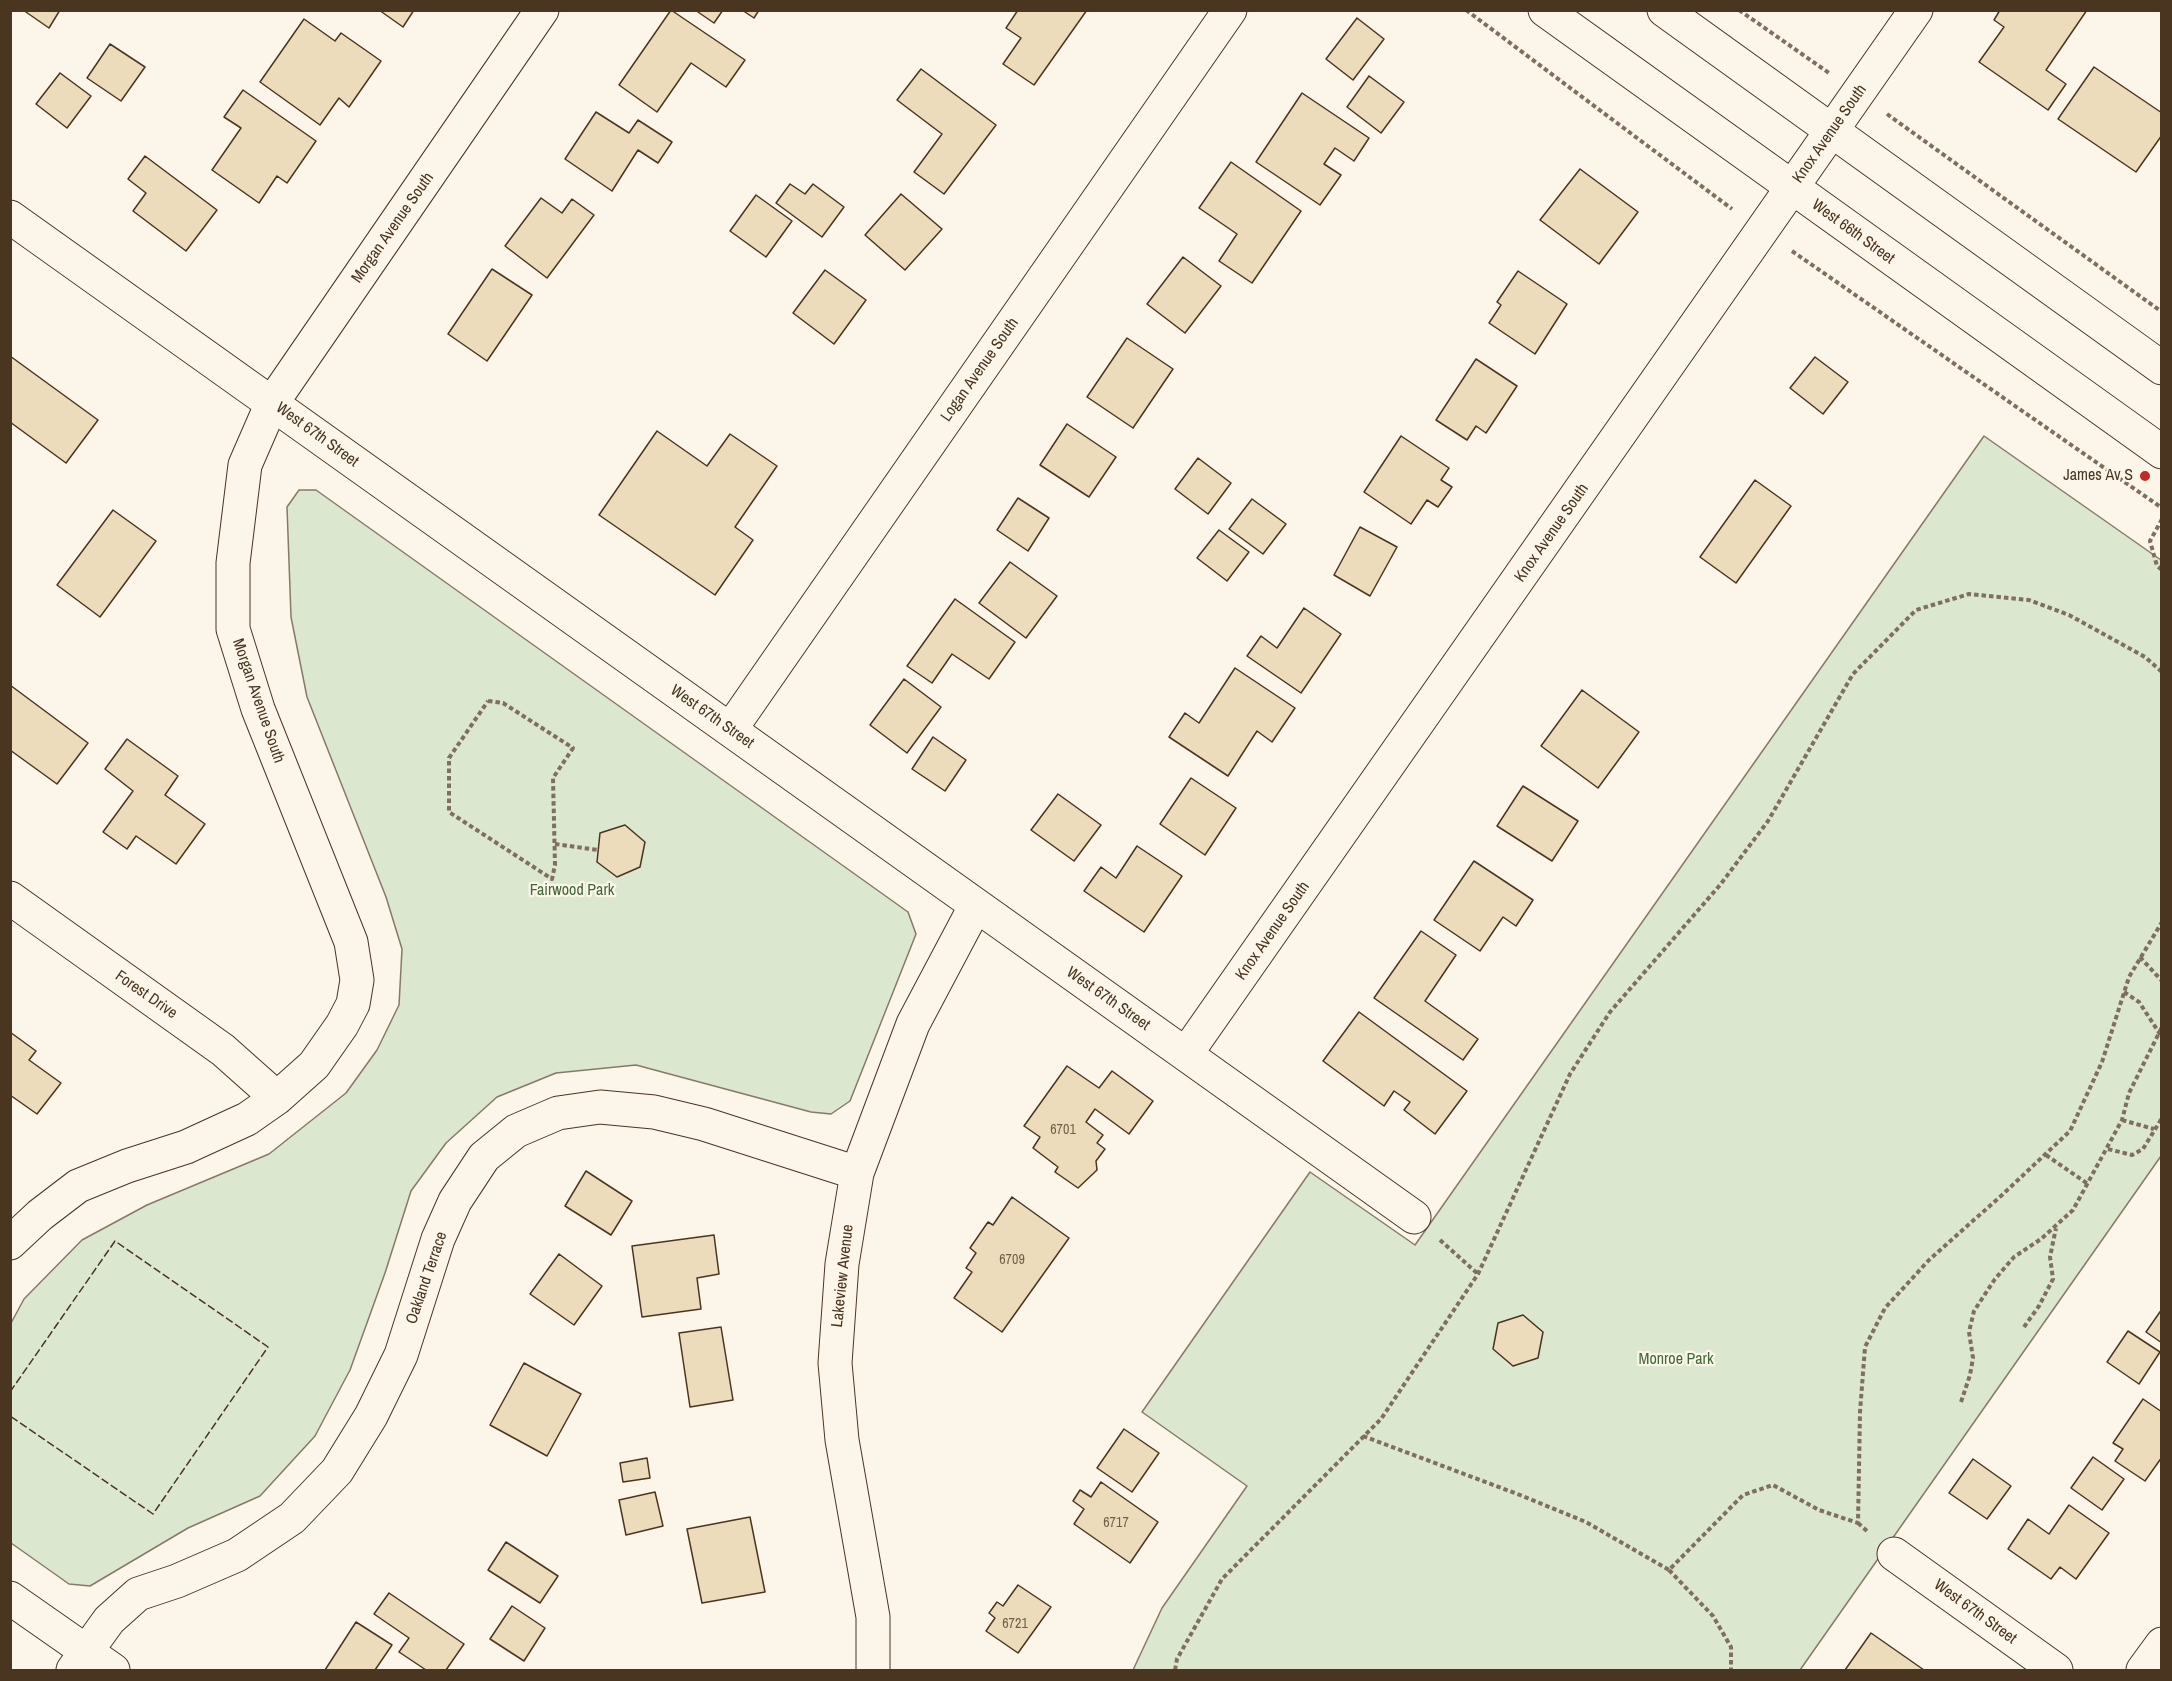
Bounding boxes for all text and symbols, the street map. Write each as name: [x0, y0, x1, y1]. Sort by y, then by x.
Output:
street label: Knox Avenue South: [1789, 81, 1871, 187]
street label: Morgan Avenue South: [348, 169, 438, 287]
street label: West 66th Street: [1808, 196, 1898, 268]
street label: Logan Avenue South: [937, 314, 1023, 426]
street label: West 67th Street: [272, 399, 362, 471]
place label: James Av S: [2063, 466, 2133, 486]
marker: James Av S: [2138, 469, 2152, 483]
street label: Knox Avenue South: [1511, 480, 1593, 586]
street label: Morgan Avenue South: [228, 636, 288, 766]
street label: West 67th Street: [667, 681, 757, 753]
street label: Knox Avenue South: [1232, 878, 1314, 984]
park label: Fairwood Park: [530, 881, 614, 901]
street label: West 67th Street: [1063, 963, 1153, 1035]
street label: Forest Drive: [111, 967, 181, 1023]
house number: 6701: [1050, 1122, 1076, 1138]
street label: Lakeview Avenue: [828, 1224, 858, 1328]
street label: Oakland Terrace: [402, 1229, 452, 1327]
house number: 6709: [999, 1252, 1025, 1268]
park label: Monroe Park: [1638, 1350, 1714, 1370]
house number: 6717: [1103, 1515, 1129, 1531]
street label: West 67th Street: [1930, 1576, 2020, 1648]
house number: 6721: [1002, 1616, 1028, 1632]

